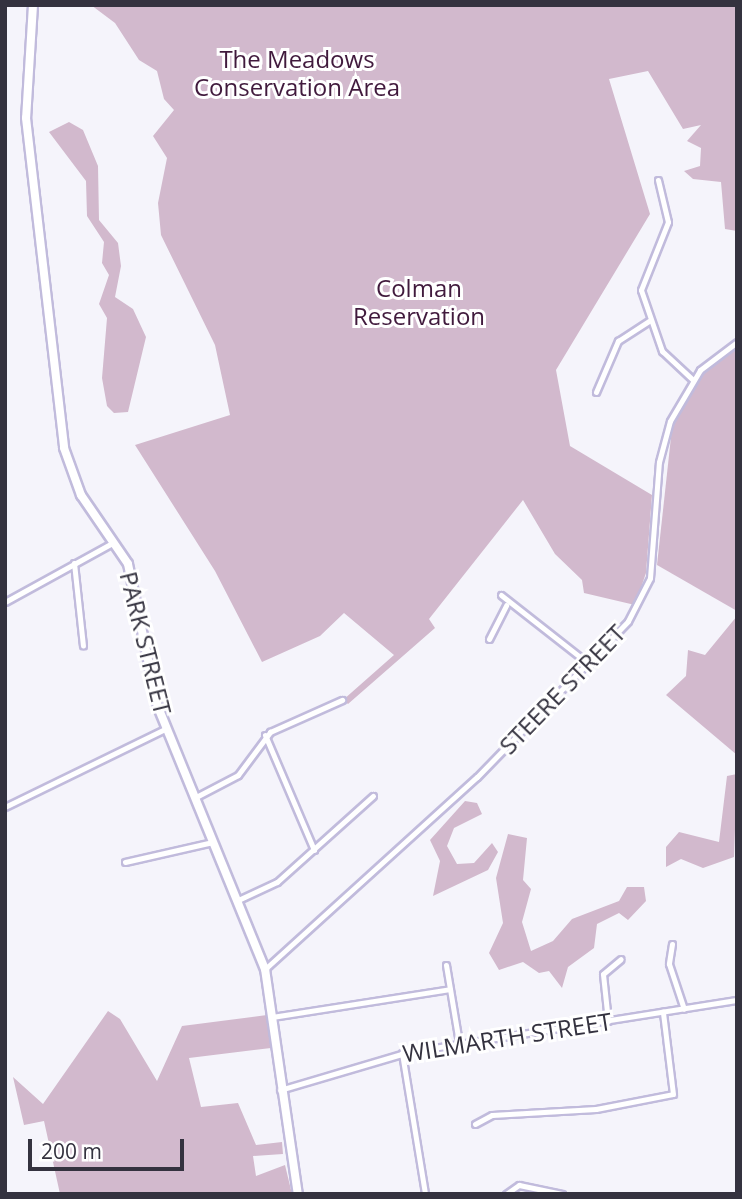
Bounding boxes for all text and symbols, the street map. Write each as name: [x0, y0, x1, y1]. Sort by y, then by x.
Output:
park label: The Meadows Conservation Area: [194, 45, 400, 101]
park label: Colman Reservation: [353, 274, 485, 330]
street label: PARK STREET: [114, 568, 178, 718]
street label: STEERE STREET: [493, 618, 631, 760]
street label: WILMARTH STREET: [400, 1006, 614, 1068]
scale bar: [32, 1126, 187, 1170]
text: 200 m: [41, 1137, 102, 1165]

